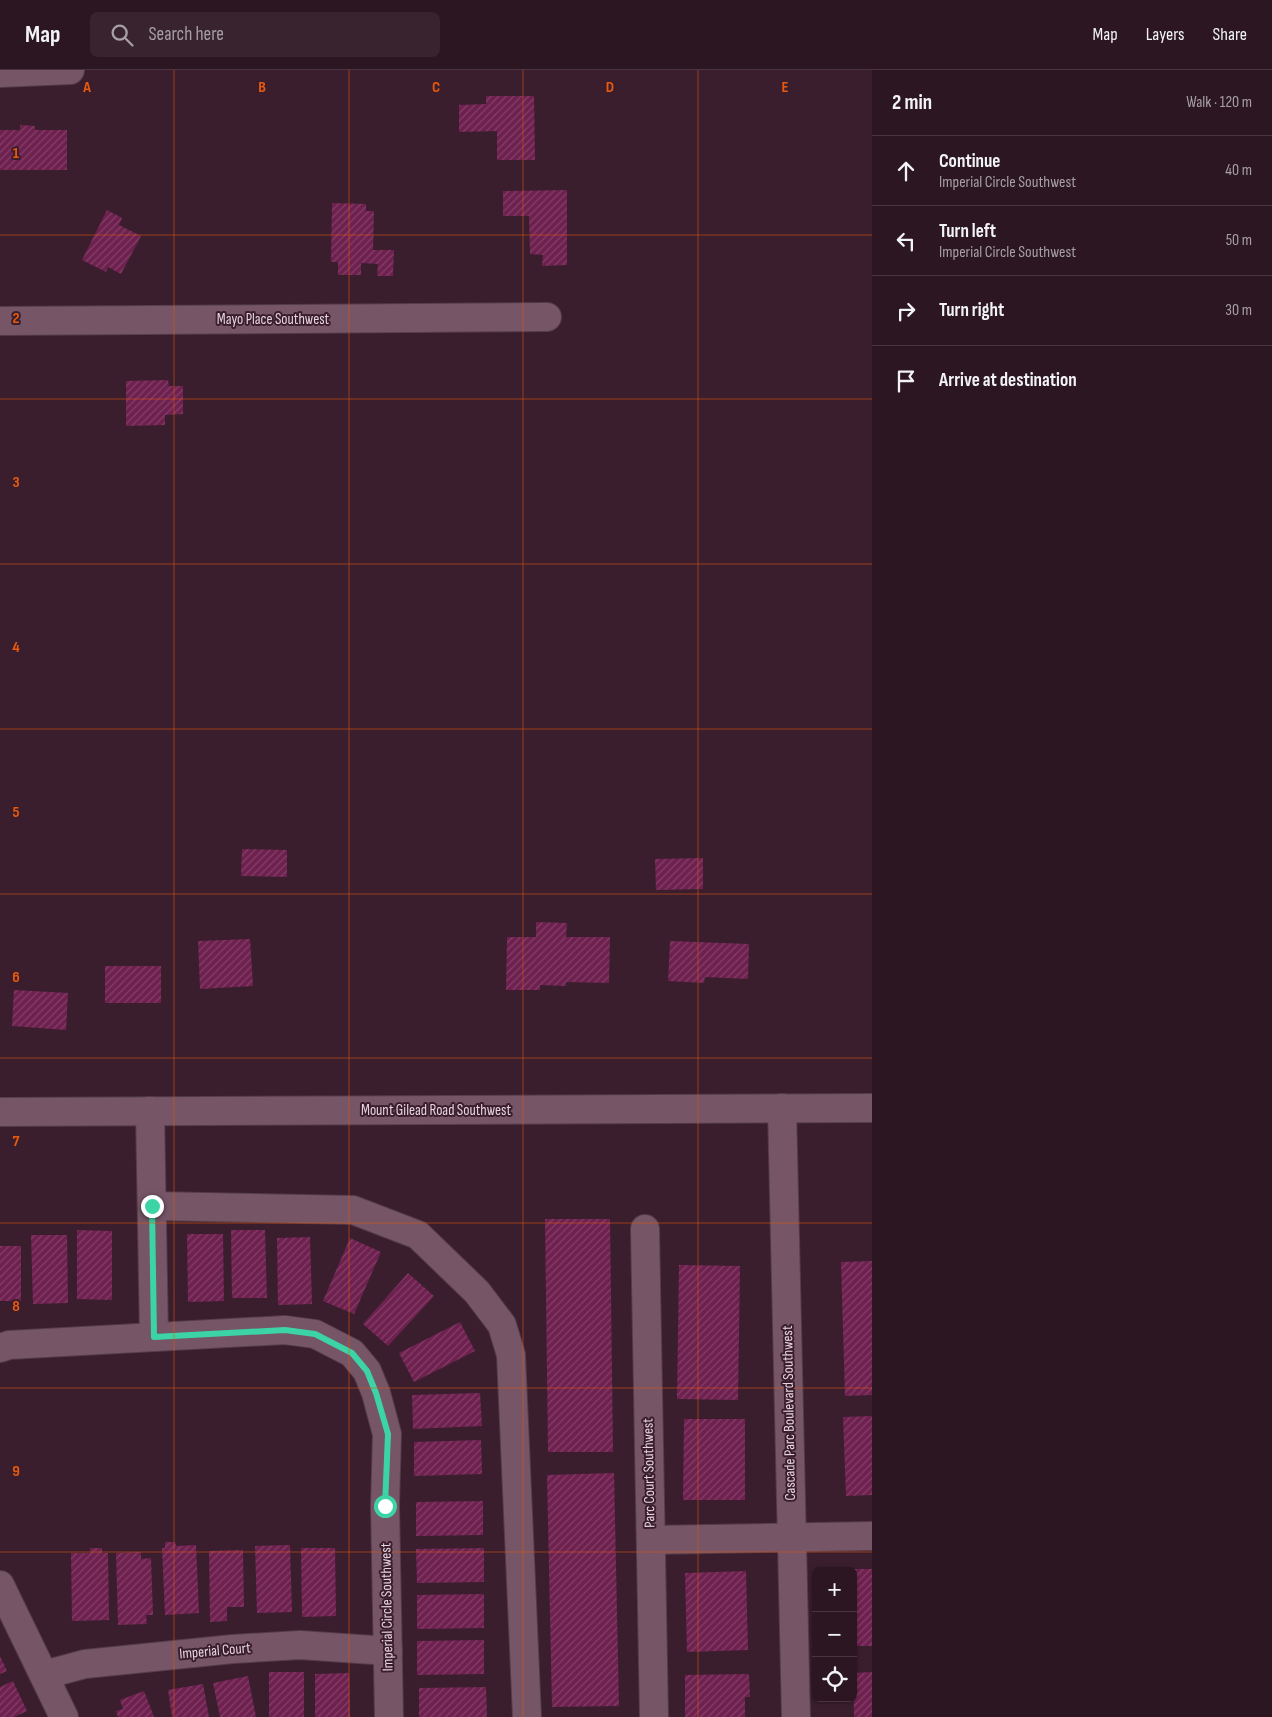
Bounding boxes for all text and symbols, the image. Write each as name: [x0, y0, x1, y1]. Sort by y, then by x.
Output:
search box: [90, 12, 440, 57]
text: Map: [25, 20, 60, 49]
icon: search: [108, 21, 136, 49]
text: Search here: [148, 23, 224, 46]
text: Map: [1093, 24, 1118, 45]
text: Layers: [1146, 24, 1185, 45]
text: Share: [1213, 24, 1247, 45]
text: A: [82, 78, 91, 97]
text: B: [258, 78, 266, 97]
text: C: [432, 78, 440, 97]
text: D: [606, 78, 614, 97]
text: E: [782, 78, 789, 97]
text: 2 min: [892, 90, 932, 115]
text: Walk · 120 m: [1186, 93, 1252, 112]
text: 1: [13, 144, 20, 163]
text: Continue: [939, 150, 1000, 173]
icon: ahead: [892, 157, 920, 185]
text: 40 m: [1225, 161, 1252, 180]
text: Imperial Circle Southwest: [939, 173, 1076, 192]
text: Turn left: [939, 220, 996, 243]
icon: left: [892, 227, 920, 255]
text: 50 m: [1226, 231, 1252, 250]
text: Imperial Circle Southwest: [939, 243, 1076, 262]
icon: right: [892, 297, 920, 325]
text: Turn right: [939, 299, 1004, 322]
text: 30 m: [1225, 301, 1252, 320]
text: 2: [12, 309, 20, 328]
street label: Mayo Place Southwest: [217, 310, 330, 329]
icon: arrive: [892, 367, 920, 395]
text: Arrive at destination: [939, 369, 1077, 392]
text: 3: [12, 473, 20, 492]
text: 4: [12, 638, 20, 657]
text: 5: [12, 803, 20, 822]
text: 6: [12, 968, 20, 987]
street label: Mount Gilead Road Southwest: [361, 1101, 511, 1120]
text: 7: [13, 1132, 20, 1151]
route end: [141, 1195, 164, 1218]
text: 8: [12, 1297, 20, 1316]
street label: Cascade Parc Boulevard Southwest: [778, 1325, 800, 1501]
street label: Parc Court Southwest: [639, 1418, 659, 1528]
text: 9: [12, 1462, 20, 1481]
route start: [374, 1495, 397, 1518]
street label: Imperial Circle Southwest: [376, 1542, 398, 1671]
map controls: [812, 1567, 857, 1702]
button: +: [812, 1567, 857, 1612]
button: −: [812, 1612, 857, 1657]
street label: Imperial Court: [178, 1638, 252, 1664]
button: locate: [812, 1657, 857, 1702]

